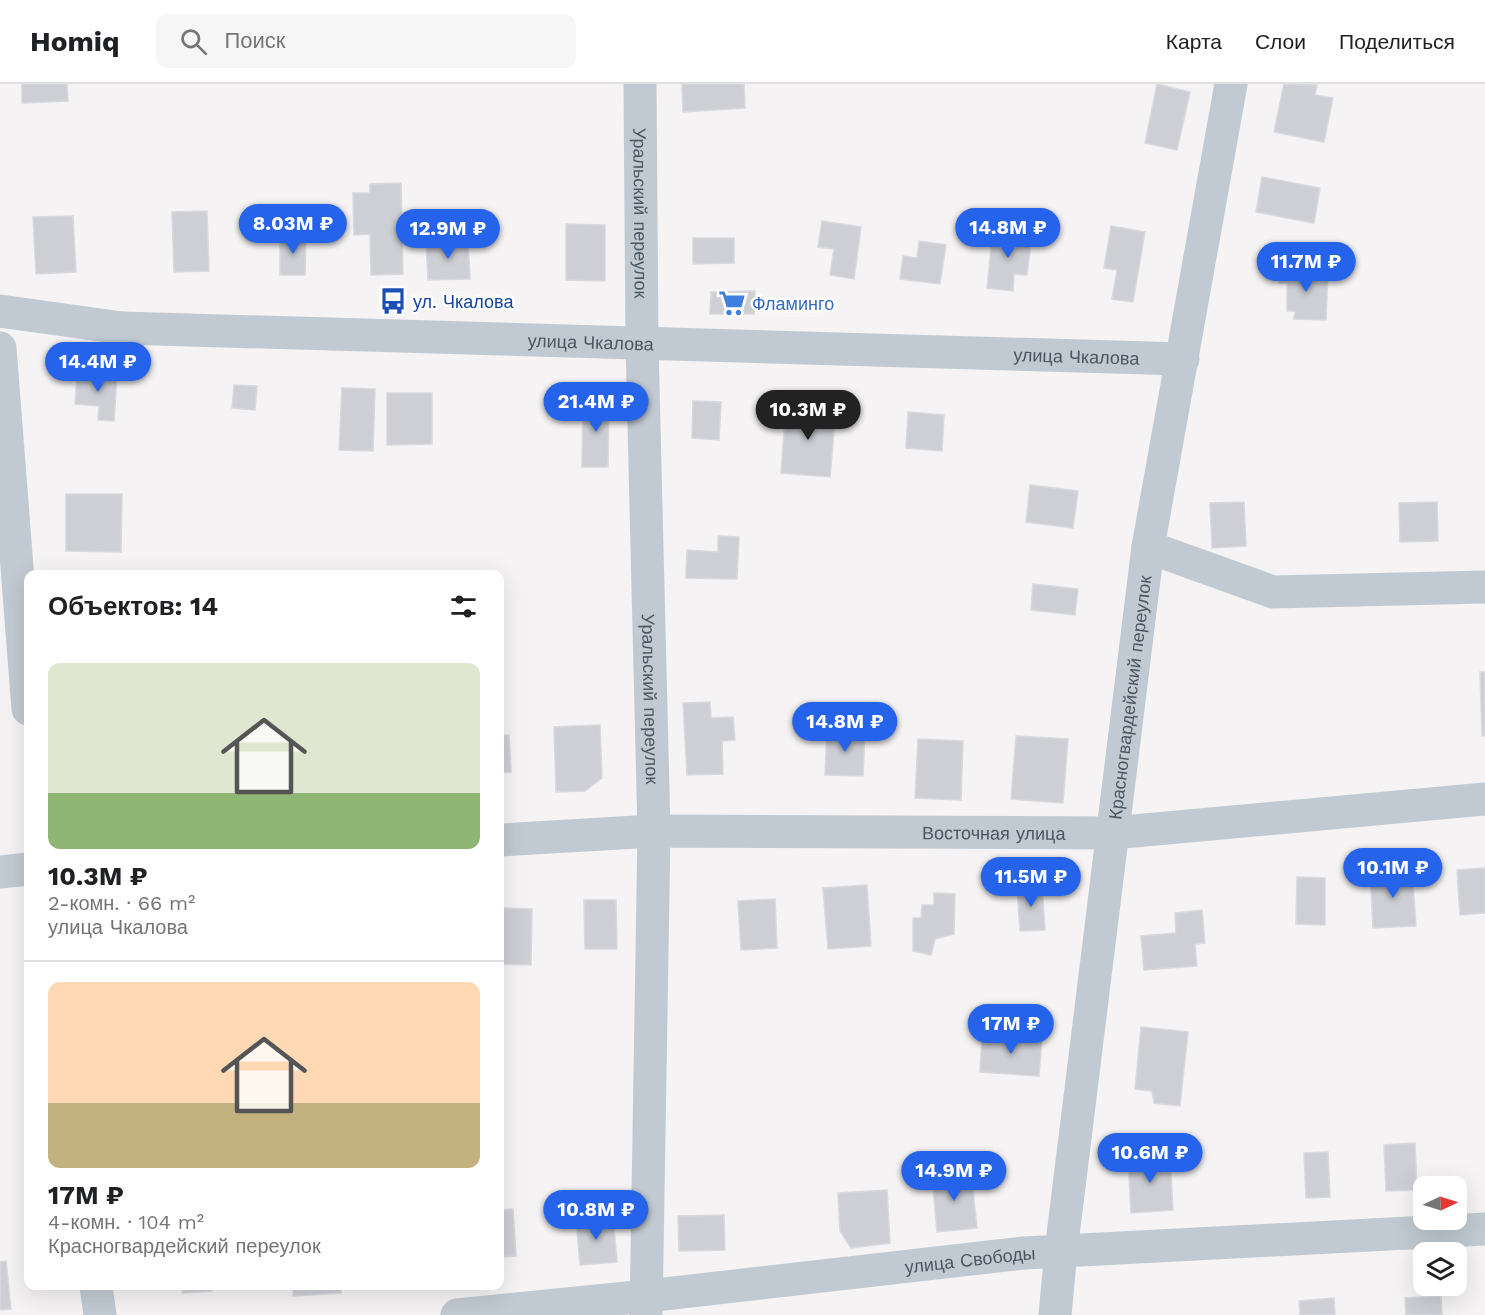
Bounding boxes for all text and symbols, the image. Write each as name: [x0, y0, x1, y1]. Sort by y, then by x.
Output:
search box: [156, 14, 576, 68]
text: Homiq: [30, 25, 120, 58]
icon: search: [177, 25, 210, 58]
text: Поиск: [225, 28, 285, 53]
text: Карта: [1166, 29, 1222, 54]
text: Слои: [1255, 29, 1306, 54]
text: Поделиться: [1339, 29, 1455, 54]
street label: Уральский переулок: [630, 128, 652, 298]
pin: 8.03M ₽: [238, 204, 348, 255]
pin: 14.8M ₽: [953, 208, 1063, 259]
pin: 12.9M ₽: [393, 209, 503, 260]
text: 8.03M ₽: [253, 211, 333, 235]
text: 14.8M ₽: [969, 215, 1047, 239]
text: 12.9M ₽: [410, 216, 486, 240]
pin: 11.7M ₽: [1251, 242, 1361, 293]
text: 11.7M ₽: [1271, 249, 1341, 273]
bus stop icon: ул. Чкалова: [378, 286, 408, 316]
supermarket icon: Фламинго: [717, 288, 747, 318]
place label: ул. Чкалова: [413, 291, 514, 312]
place label: Фламинго: [752, 293, 834, 314]
street label: улица Чкалова: [527, 329, 655, 354]
pin: 14.4M ₽: [43, 342, 153, 393]
street label: улица Чкалова: [1013, 344, 1141, 368]
text: 14.4M ₽: [59, 349, 137, 373]
pin: 21.4M ₽: [541, 382, 651, 433]
text: 21.4M ₽: [558, 389, 634, 413]
pin: 10.3M ₽: [753, 390, 863, 441]
text: 10.3M ₽: [770, 397, 846, 421]
street label: Красногвардейский переулок: [1104, 574, 1155, 821]
icon: filters: [447, 590, 480, 623]
text: Объектов: 14: [48, 591, 218, 621]
street label: Уральский переулок: [638, 613, 663, 785]
icon: home: [210, 702, 318, 810]
pin: 14.8M ₽: [790, 702, 900, 753]
text: 14.8M ₽: [806, 709, 884, 733]
street label: Восточная улица: [922, 822, 1066, 843]
pin: 10.1M ₽: [1338, 848, 1448, 899]
text: 10.1M ₽: [1357, 855, 1429, 879]
pin: 11.5M ₽: [976, 857, 1086, 908]
text: 10.3M ₽: [48, 861, 148, 891]
text: 11.5M ₽: [995, 864, 1067, 888]
text: 2-комн. · 66 m²: [48, 891, 195, 915]
text: улица Чкалова: [48, 915, 188, 939]
pin: 17M ₽: [969, 1004, 1053, 1055]
text: 17M ₽: [982, 1011, 1040, 1035]
icon: home: [210, 1021, 318, 1129]
pin: 10.6M ₽: [1095, 1133, 1205, 1184]
text: 10.6M ₽: [1112, 1140, 1189, 1164]
pin: 14.9M ₽: [899, 1151, 1009, 1202]
text: 14.9M ₽: [915, 1158, 993, 1182]
north arrow: [1413, 1176, 1467, 1230]
map controls: [1413, 1176, 1467, 1296]
text: 17M ₽: [48, 1180, 124, 1210]
pin: 10.8M ₽: [541, 1190, 651, 1241]
text: 10.8M ₽: [557, 1197, 635, 1221]
text: 4-комн. · 104 m²: [48, 1210, 204, 1234]
text: Красногвардейский переулок: [48, 1234, 321, 1258]
street label: улица Свободы: [903, 1242, 1036, 1277]
button: layers: [1413, 1242, 1467, 1296]

